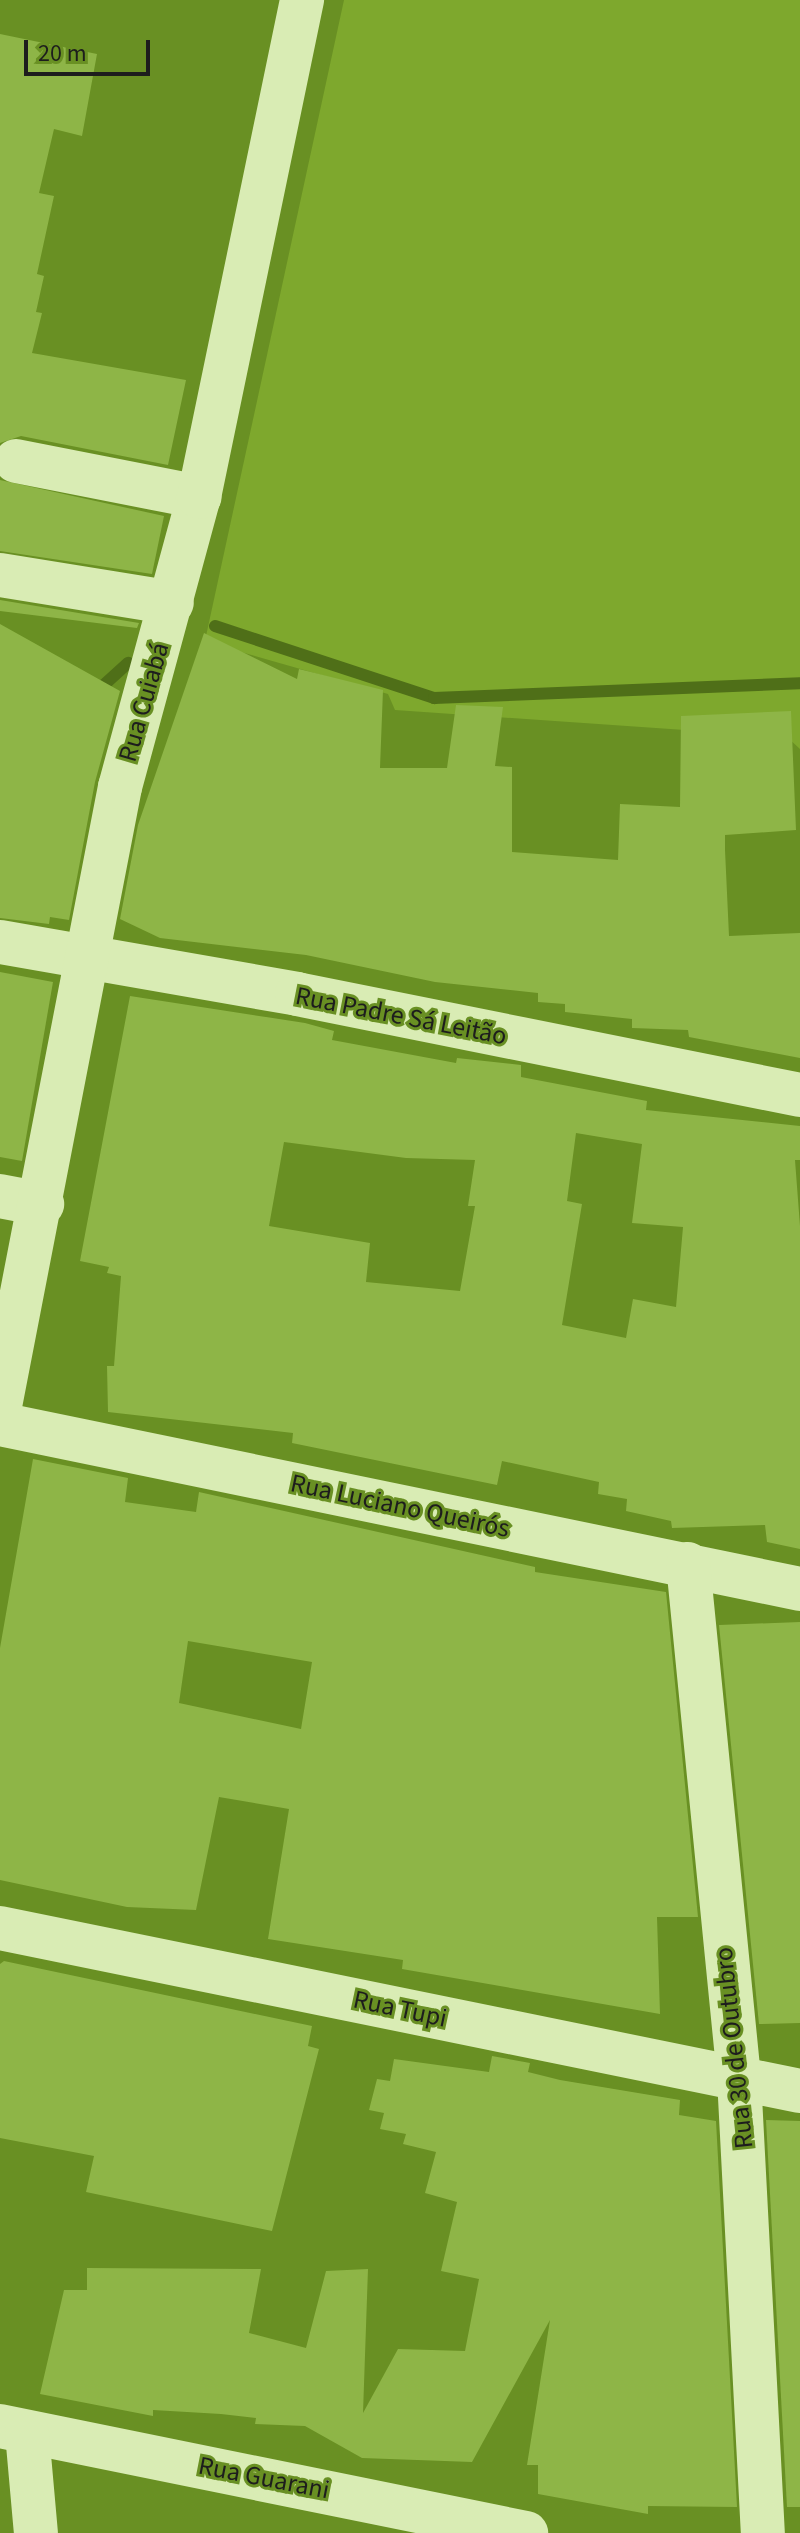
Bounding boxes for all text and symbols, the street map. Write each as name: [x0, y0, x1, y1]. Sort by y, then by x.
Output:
scale bar: [28, 24, 154, 74]
text: 20 m: [38, 36, 87, 71]
street label: Rua Cuiabá: [112, 639, 176, 765]
street label: Rua Padre Sá Leitão: [293, 980, 509, 1052]
street label: Rua Luciano Queirós: [288, 1468, 512, 1544]
street label: Rua 30 de Outubro: [708, 1946, 760, 2150]
street label: Rua Tupi: [350, 1984, 450, 2034]
street label: Rua Guarani: [196, 2450, 332, 2506]

